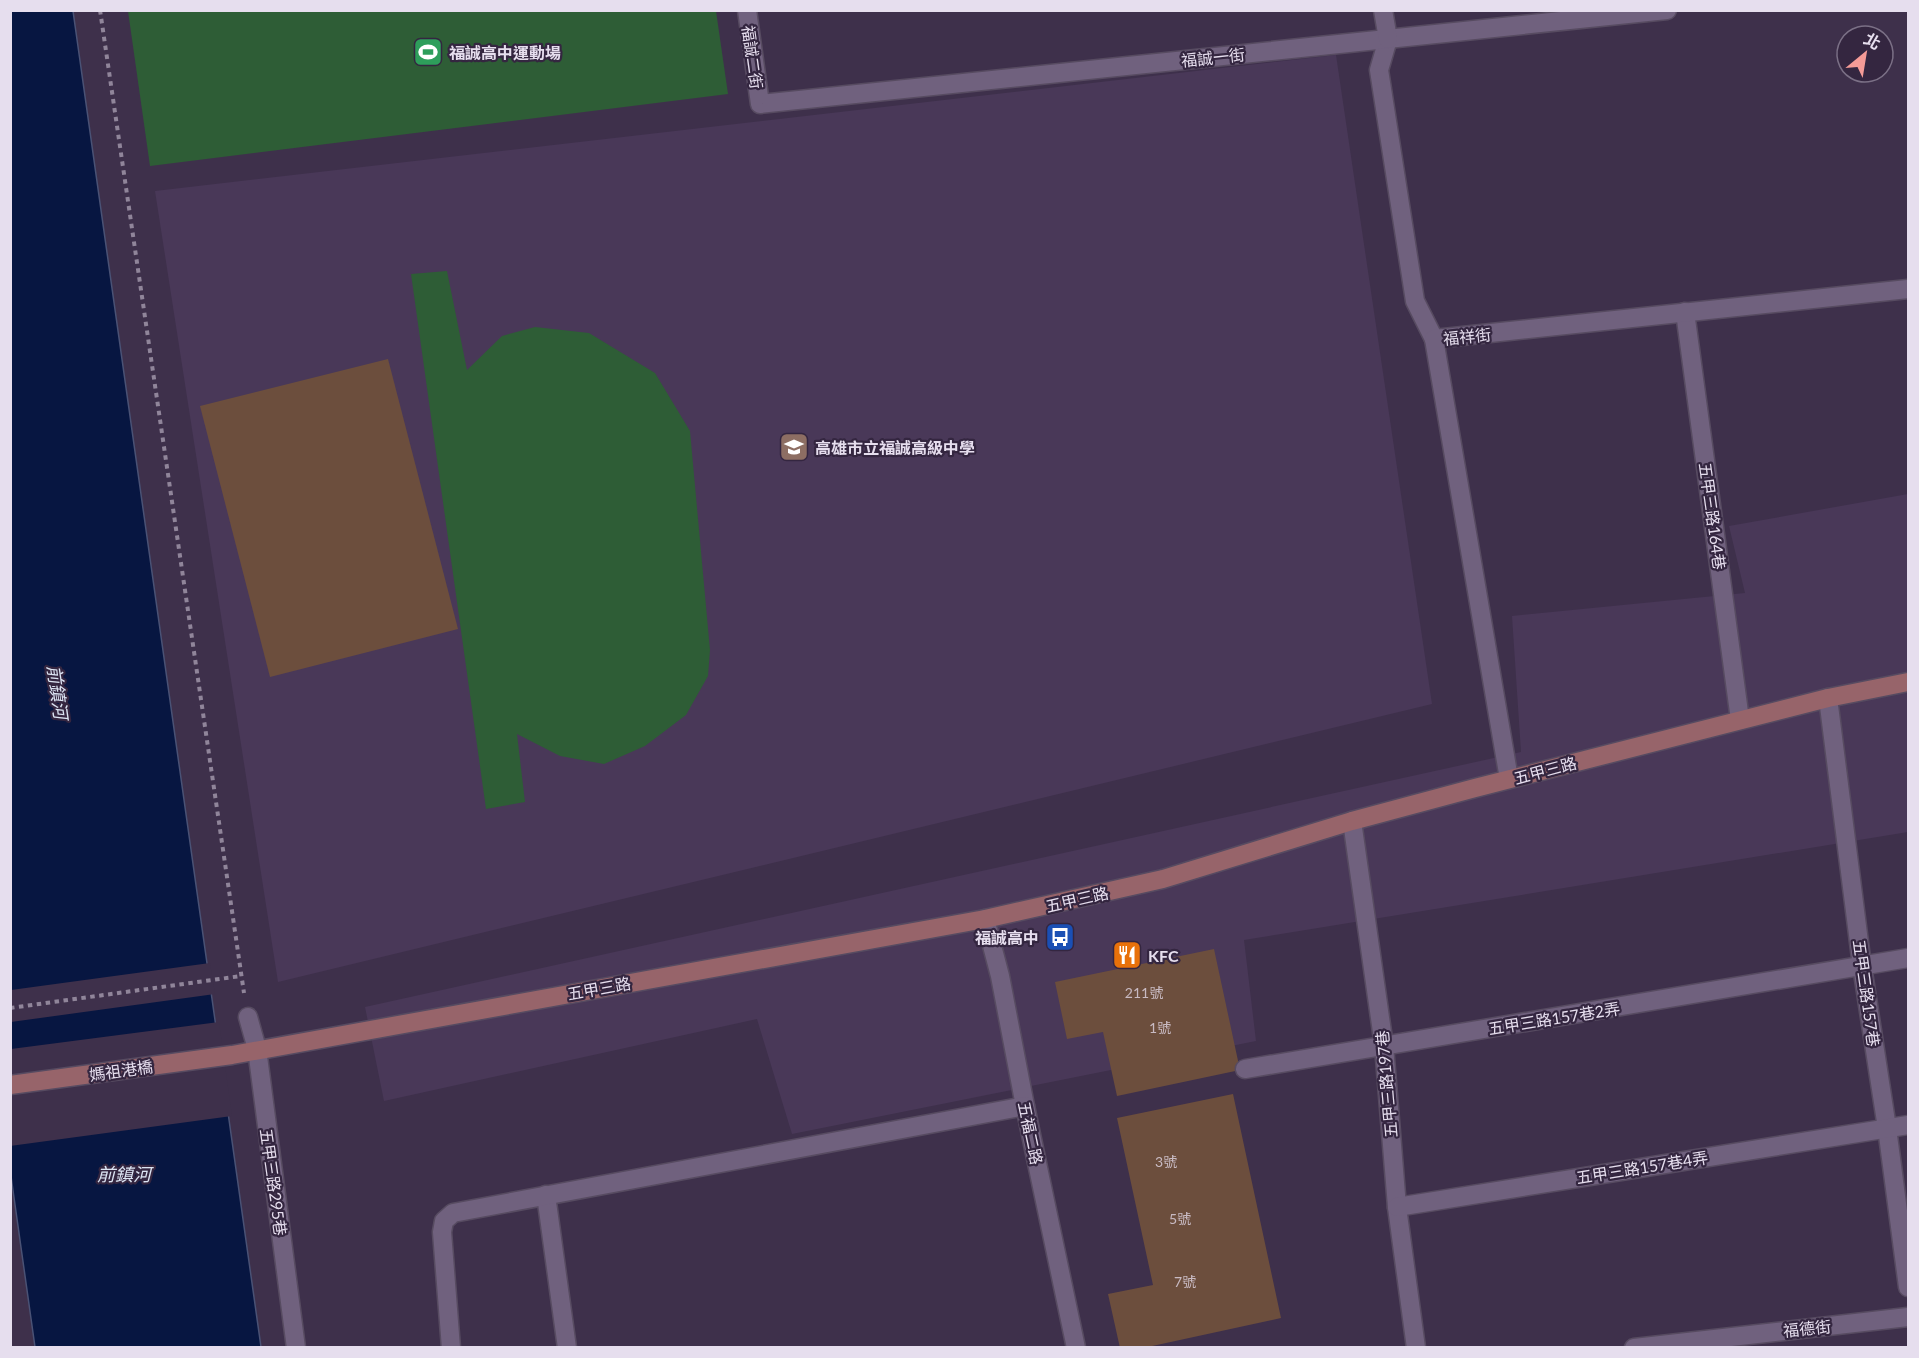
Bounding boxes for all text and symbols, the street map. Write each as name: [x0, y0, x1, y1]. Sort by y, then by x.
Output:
street label: 福誠二街: [739, 24, 767, 90]
north arrow: [1835, 24, 1895, 84]
text: 北: [1861, 28, 1884, 53]
sports icon: 福誠高中運動場: [412, 36, 444, 68]
place label: 福誠高中運動場: [449, 43, 561, 62]
street label: 福誠一街: [1180, 44, 1246, 70]
street label: 福祥街: [1442, 324, 1492, 348]
school or university icon: 高雄市立福誠高級中學: [778, 431, 810, 463]
place label: 高雄市立福誠高級中學: [815, 438, 975, 457]
street label: 五甲三路164巷: [1696, 461, 1730, 571]
water label: 前鎮河: [43, 664, 73, 723]
street label: 五甲三路: [1512, 753, 1578, 787]
street label: 五甲三路: [1044, 883, 1110, 915]
bus stop icon: 福誠高中: [1044, 921, 1076, 953]
place label: 福誠高中: [975, 928, 1039, 947]
street label: 五甲三路157巷: [1850, 938, 1884, 1048]
restaurant icon: KFC: [1111, 939, 1143, 971]
place label: KFC: [1148, 946, 1179, 965]
street label: 五甲三路: [566, 973, 632, 1003]
house number: 211號: [1125, 984, 1163, 1001]
street label: 五甲三路157巷2弄: [1487, 998, 1621, 1038]
house number: 1號: [1149, 1019, 1171, 1036]
street label: 五甲三路197巷: [1372, 1029, 1400, 1139]
street label: 媽祖港橋: [88, 1056, 154, 1084]
street label: 五福二路: [1015, 1100, 1047, 1166]
street label: 五甲三路295巷: [257, 1127, 291, 1237]
street label: 五甲三路157巷4弄: [1575, 1147, 1709, 1187]
house number: 3號: [1155, 1153, 1177, 1170]
water label: 前鎮河: [97, 1163, 154, 1185]
house number: 5號: [1169, 1210, 1191, 1227]
house number: 7號: [1174, 1273, 1196, 1290]
street label: 福德街: [1782, 1316, 1832, 1340]

